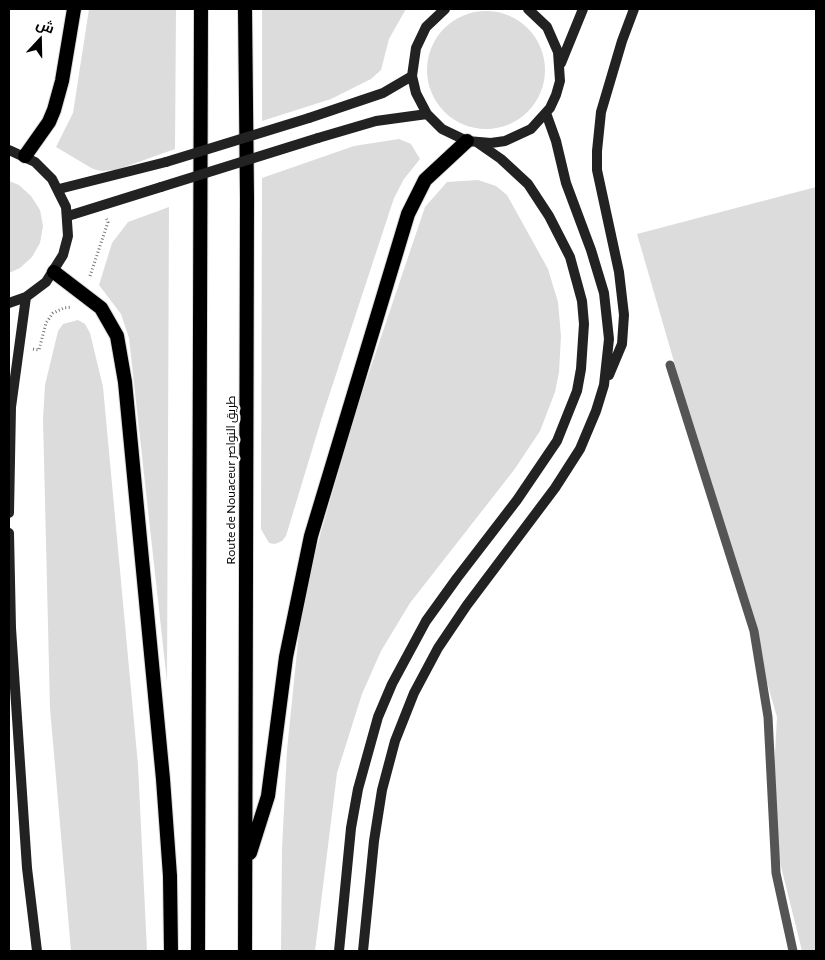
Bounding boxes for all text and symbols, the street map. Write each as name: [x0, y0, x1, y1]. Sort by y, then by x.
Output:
text: ش: [34, 14, 57, 37]
north arrow: [15, 15, 65, 65]
street label: Route de Nouaceur طريق النواصر: [224, 396, 238, 564]

